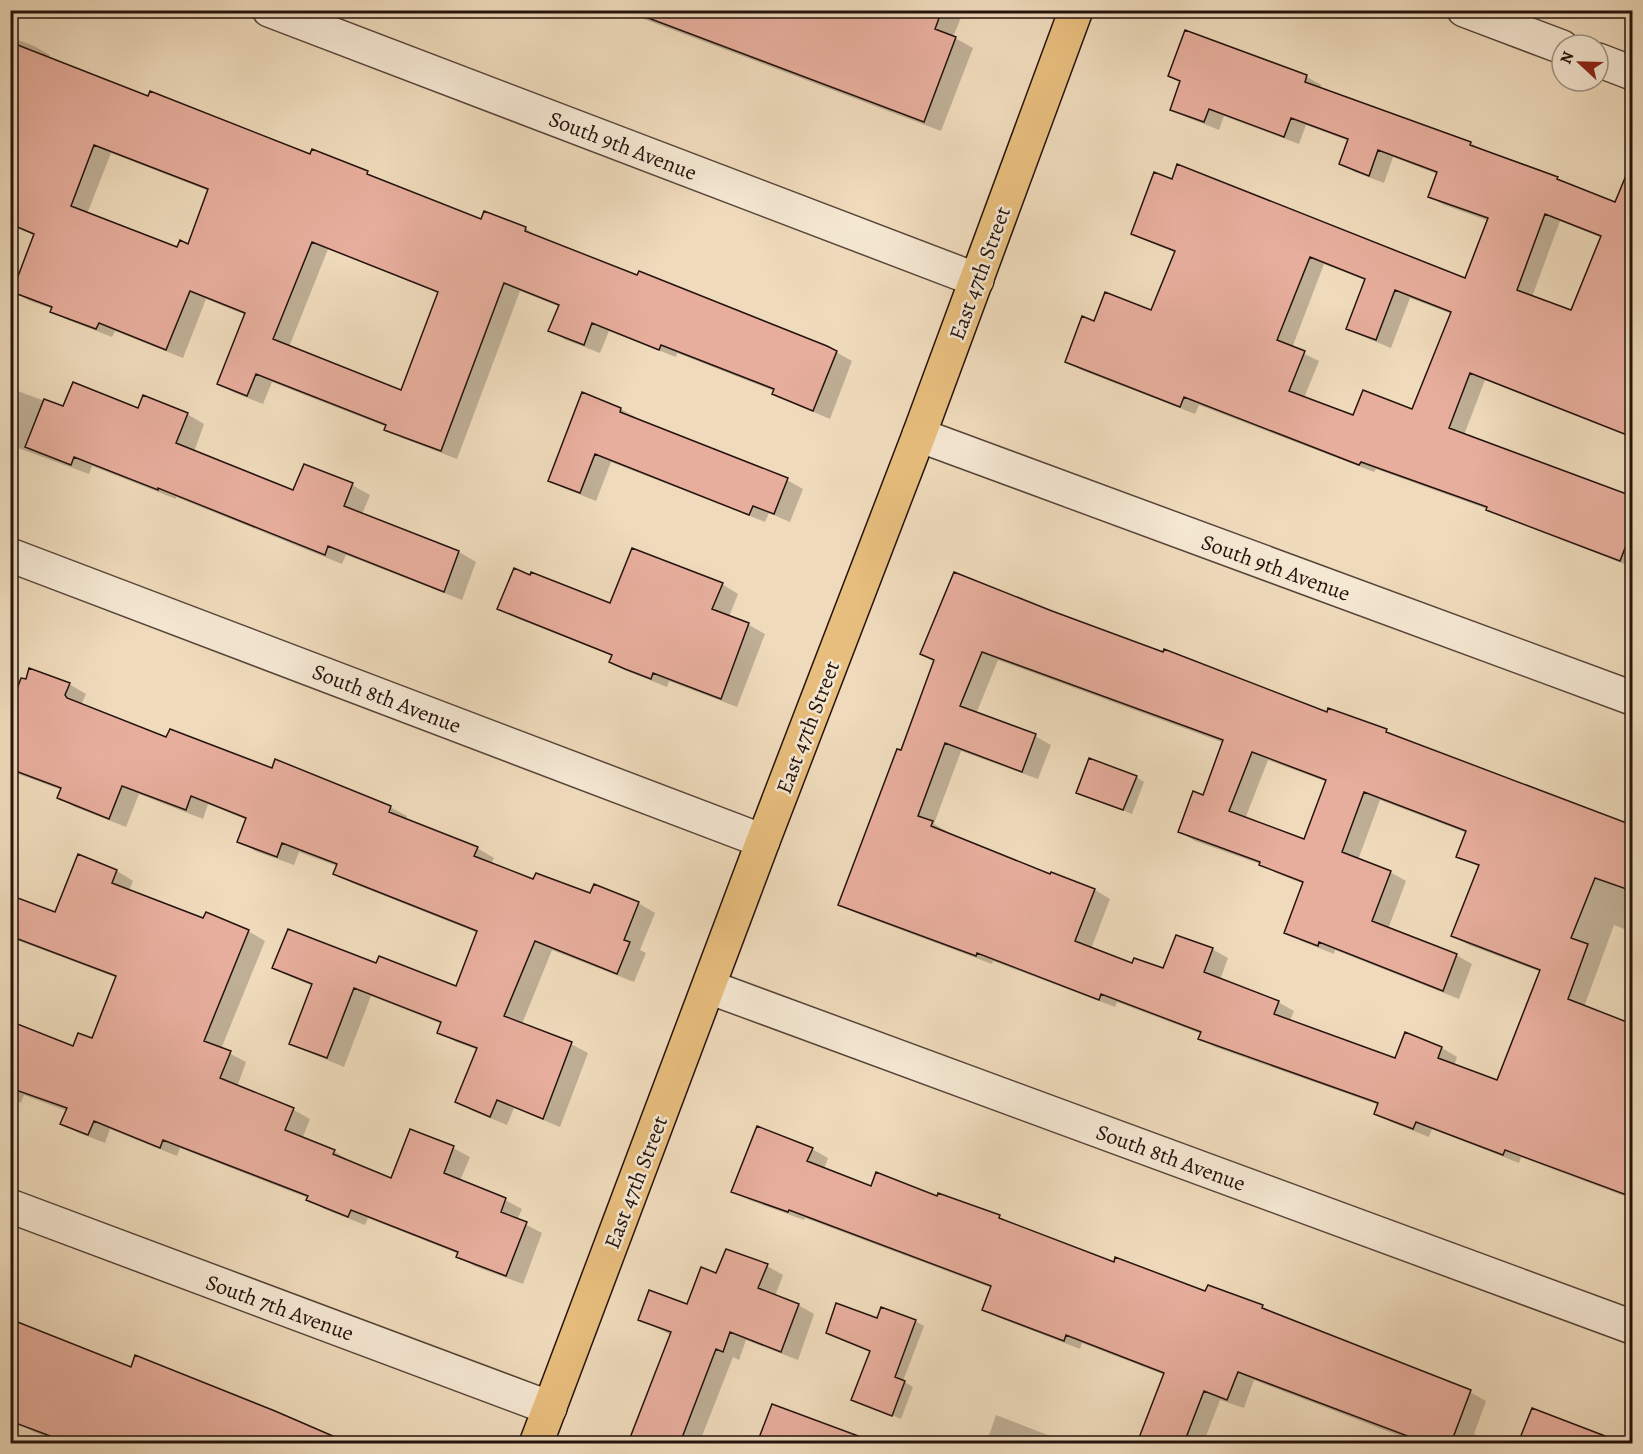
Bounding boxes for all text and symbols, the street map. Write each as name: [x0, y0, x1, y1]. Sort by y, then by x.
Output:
north arrow: [1550, 33, 1610, 93]
text: N: [1555, 48, 1580, 67]
street label: South 9th Avenue: [544, 104, 701, 188]
street label: East 47th Street: [942, 202, 1018, 344]
street label: South 9th Avenue: [1197, 527, 1354, 609]
street label: South 8th Avenue: [308, 657, 465, 741]
street label: East 47th Street: [769, 657, 847, 798]
street label: East 47th Street: [597, 1112, 675, 1253]
street label: South 8th Avenue: [1092, 1117, 1250, 1199]
street label: South 7th Avenue: [201, 1267, 358, 1349]

